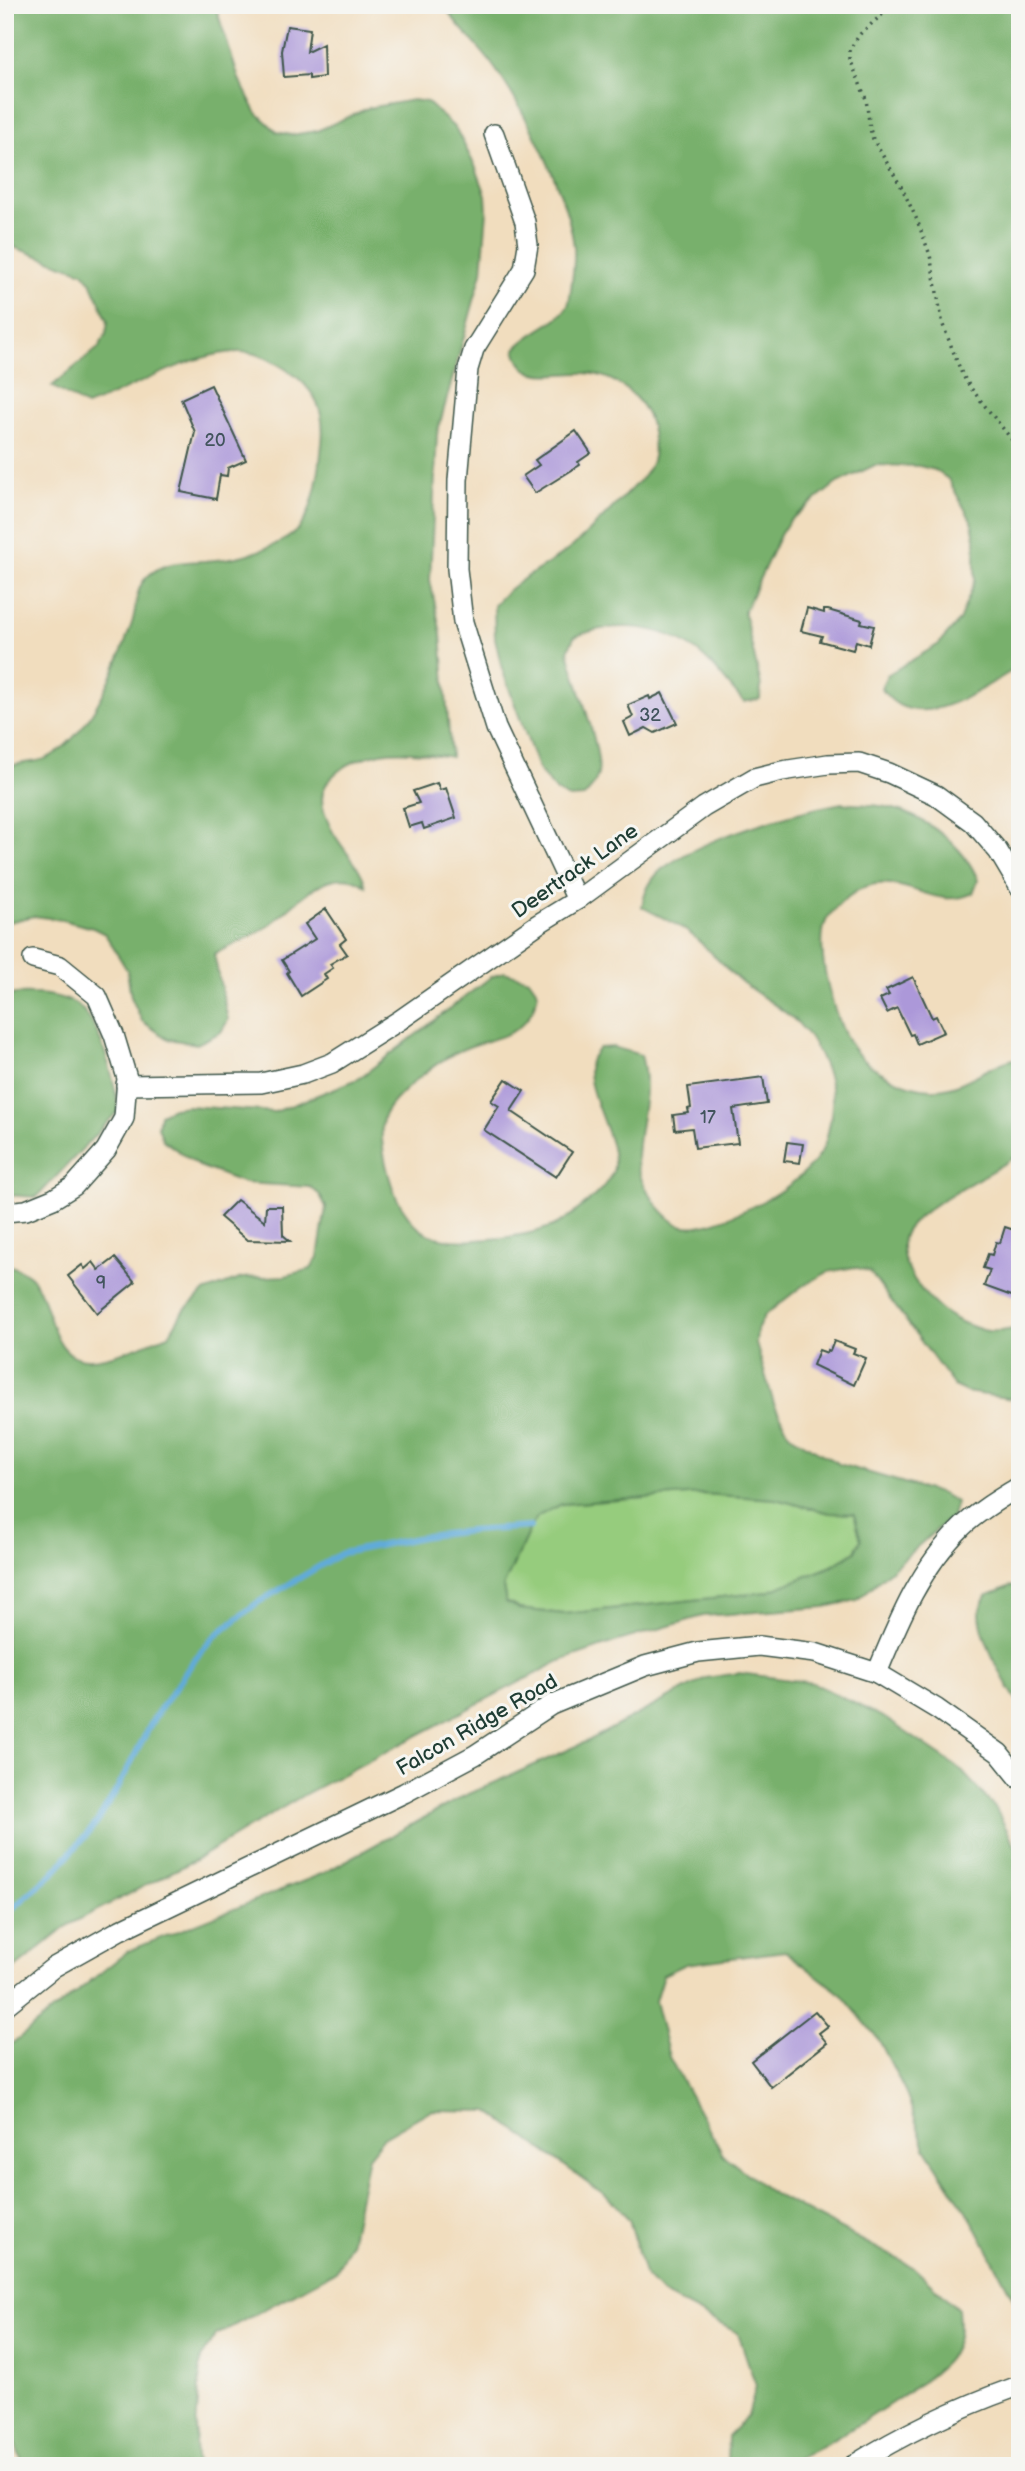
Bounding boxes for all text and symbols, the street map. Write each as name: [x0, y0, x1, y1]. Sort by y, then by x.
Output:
house number: 20: [204, 430, 226, 451]
house number: 32: [639, 705, 661, 726]
street label: Deertrack Lane: [507, 818, 643, 924]
house number: 17: [700, 1107, 716, 1128]
house number: 9: [96, 1273, 106, 1294]
street label: Falcon Ridge Road: [392, 1669, 562, 1781]

